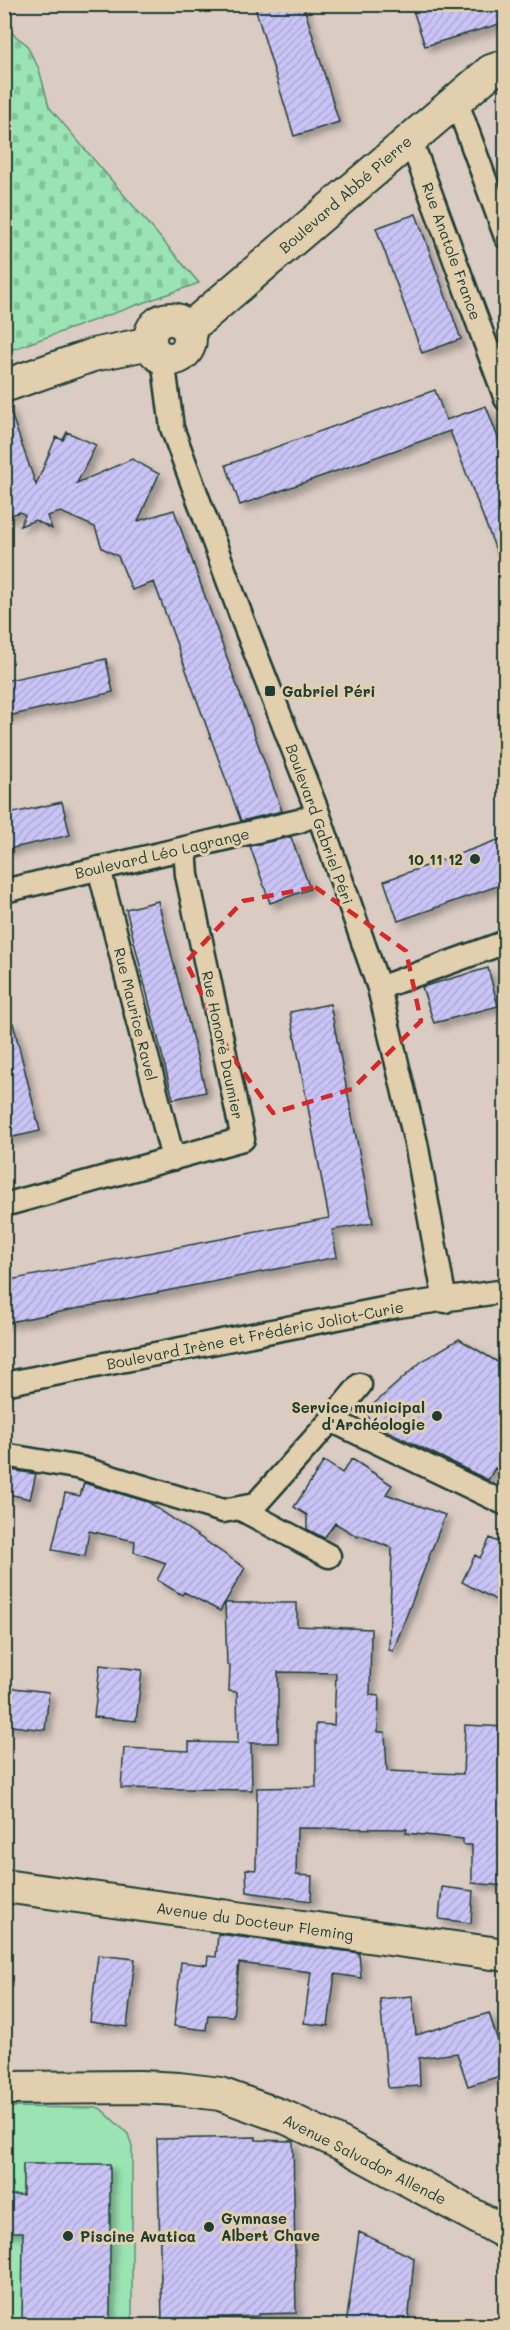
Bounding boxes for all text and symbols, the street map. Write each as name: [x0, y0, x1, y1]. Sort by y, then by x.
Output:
street label: Boulevard Abbé Pierre: [274, 131, 416, 257]
street label: Rue Anatole France: [418, 179, 486, 323]
place label: Gabriel Péri: [282, 681, 376, 701]
marker: Gabriel Péri: [263, 684, 277, 698]
street label: Boulevard Gabriel Péri: [282, 741, 358, 907]
street label: Boulevard Léo Lagrange: [73, 823, 251, 883]
place label: 10 11 12: [408, 849, 463, 869]
marker: 10 11 12: [468, 852, 482, 866]
street label: Rue Maurice Ravel: [110, 945, 162, 1083]
street label: Rue Honoré Daumier: [197, 969, 249, 1121]
street label: Boulevard Irène et Frédéric Joliot-Curie: [105, 1296, 405, 1374]
place label: Service municipal d'Archéologie: [291, 1397, 425, 1434]
marker: Service municipal d'Archéologie: [430, 1409, 444, 1423]
street label: Avenue du Docteur Fleming: [155, 1897, 355, 1945]
street label: Avenue Salvador Allende: [280, 2109, 450, 2209]
place label: Gymnase Albert Chave: [221, 2208, 320, 2245]
marker: Gymnase Albert Chave: [202, 2220, 216, 2234]
place label: Piscine Avatica: [80, 2226, 196, 2246]
marker: Piscine Avatica: [61, 2229, 75, 2243]

